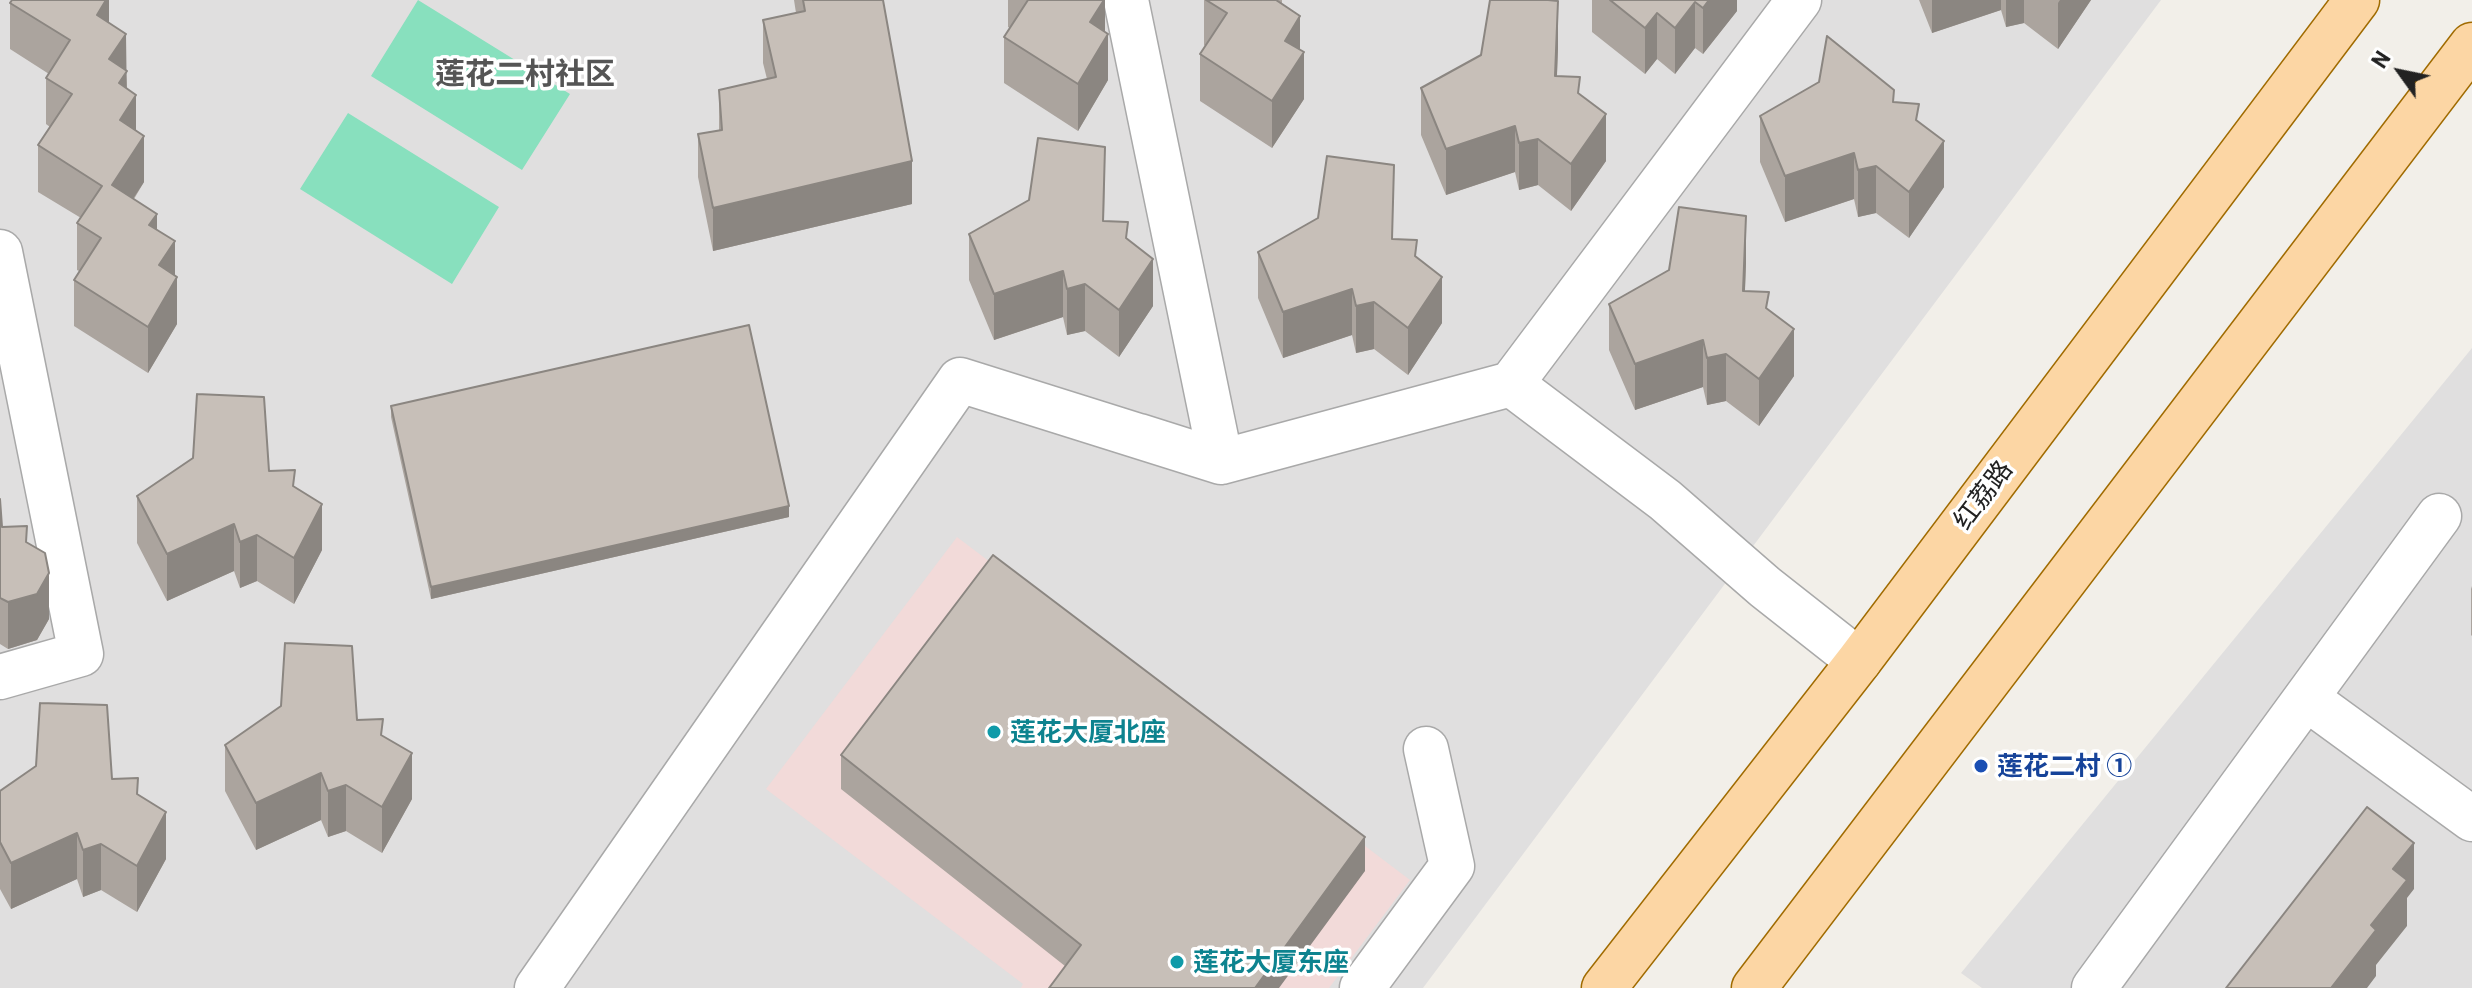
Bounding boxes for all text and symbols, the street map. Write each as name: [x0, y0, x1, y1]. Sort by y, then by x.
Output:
north arrow: [2360, 32, 2440, 112]
text: N: [2365, 46, 2395, 72]
district label: 莲花二村社区: [435, 56, 615, 92]
street label: 红荔路: [1947, 454, 2019, 536]
place label: 莲花大厦北座: [1010, 716, 1166, 748]
marker: 莲花大厦北座: [985, 723, 1003, 741]
place label: 莲花二村 ①: [1997, 750, 2132, 782]
marker: 莲花二村 ①: [1972, 757, 1990, 775]
place label: 莲花大厦东座: [1193, 946, 1349, 978]
marker: 莲花大厦东座: [1168, 953, 1186, 971]

